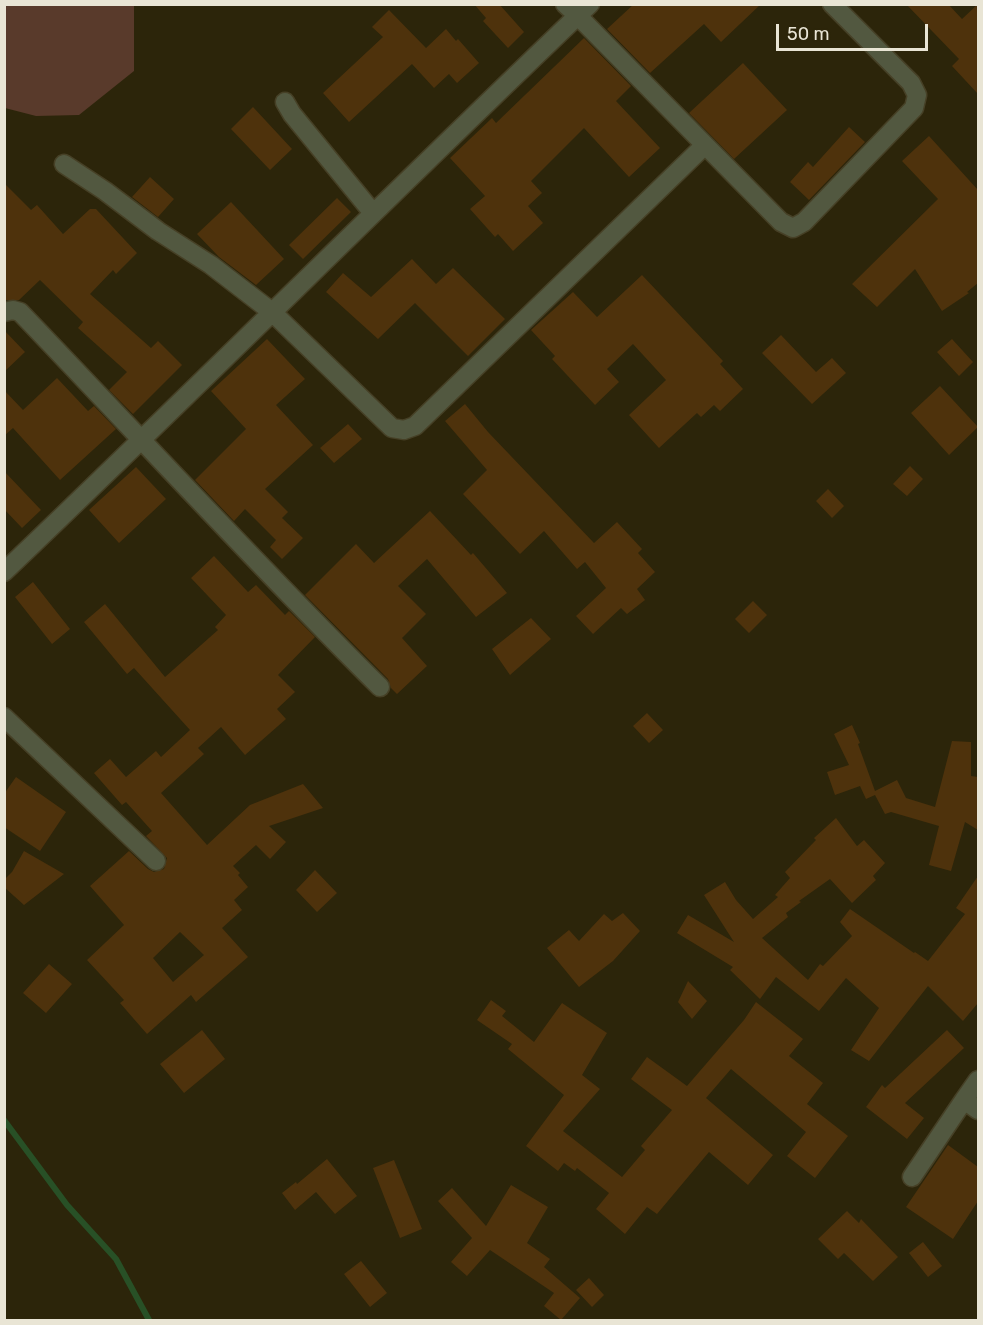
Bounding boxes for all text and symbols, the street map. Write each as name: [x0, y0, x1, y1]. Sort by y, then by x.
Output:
scale bar: [779, 12, 930, 50]
text: 50 m: [787, 23, 830, 45]

